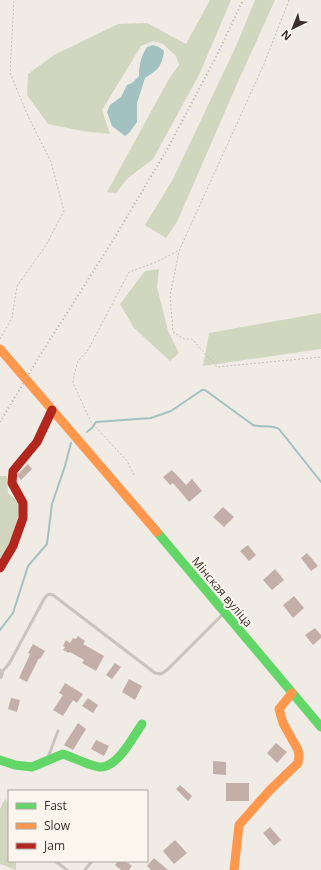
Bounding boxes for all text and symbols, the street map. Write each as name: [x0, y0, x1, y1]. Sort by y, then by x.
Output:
north arrow: [273, 8, 313, 48]
text: N: [277, 27, 294, 44]
street label: Мінская вуліца: [188, 553, 257, 630]
legend: [8, 790, 148, 862]
text: Fast: [44, 797, 67, 814]
text: Slow: [44, 817, 71, 834]
text: Jam: [43, 837, 65, 854]

